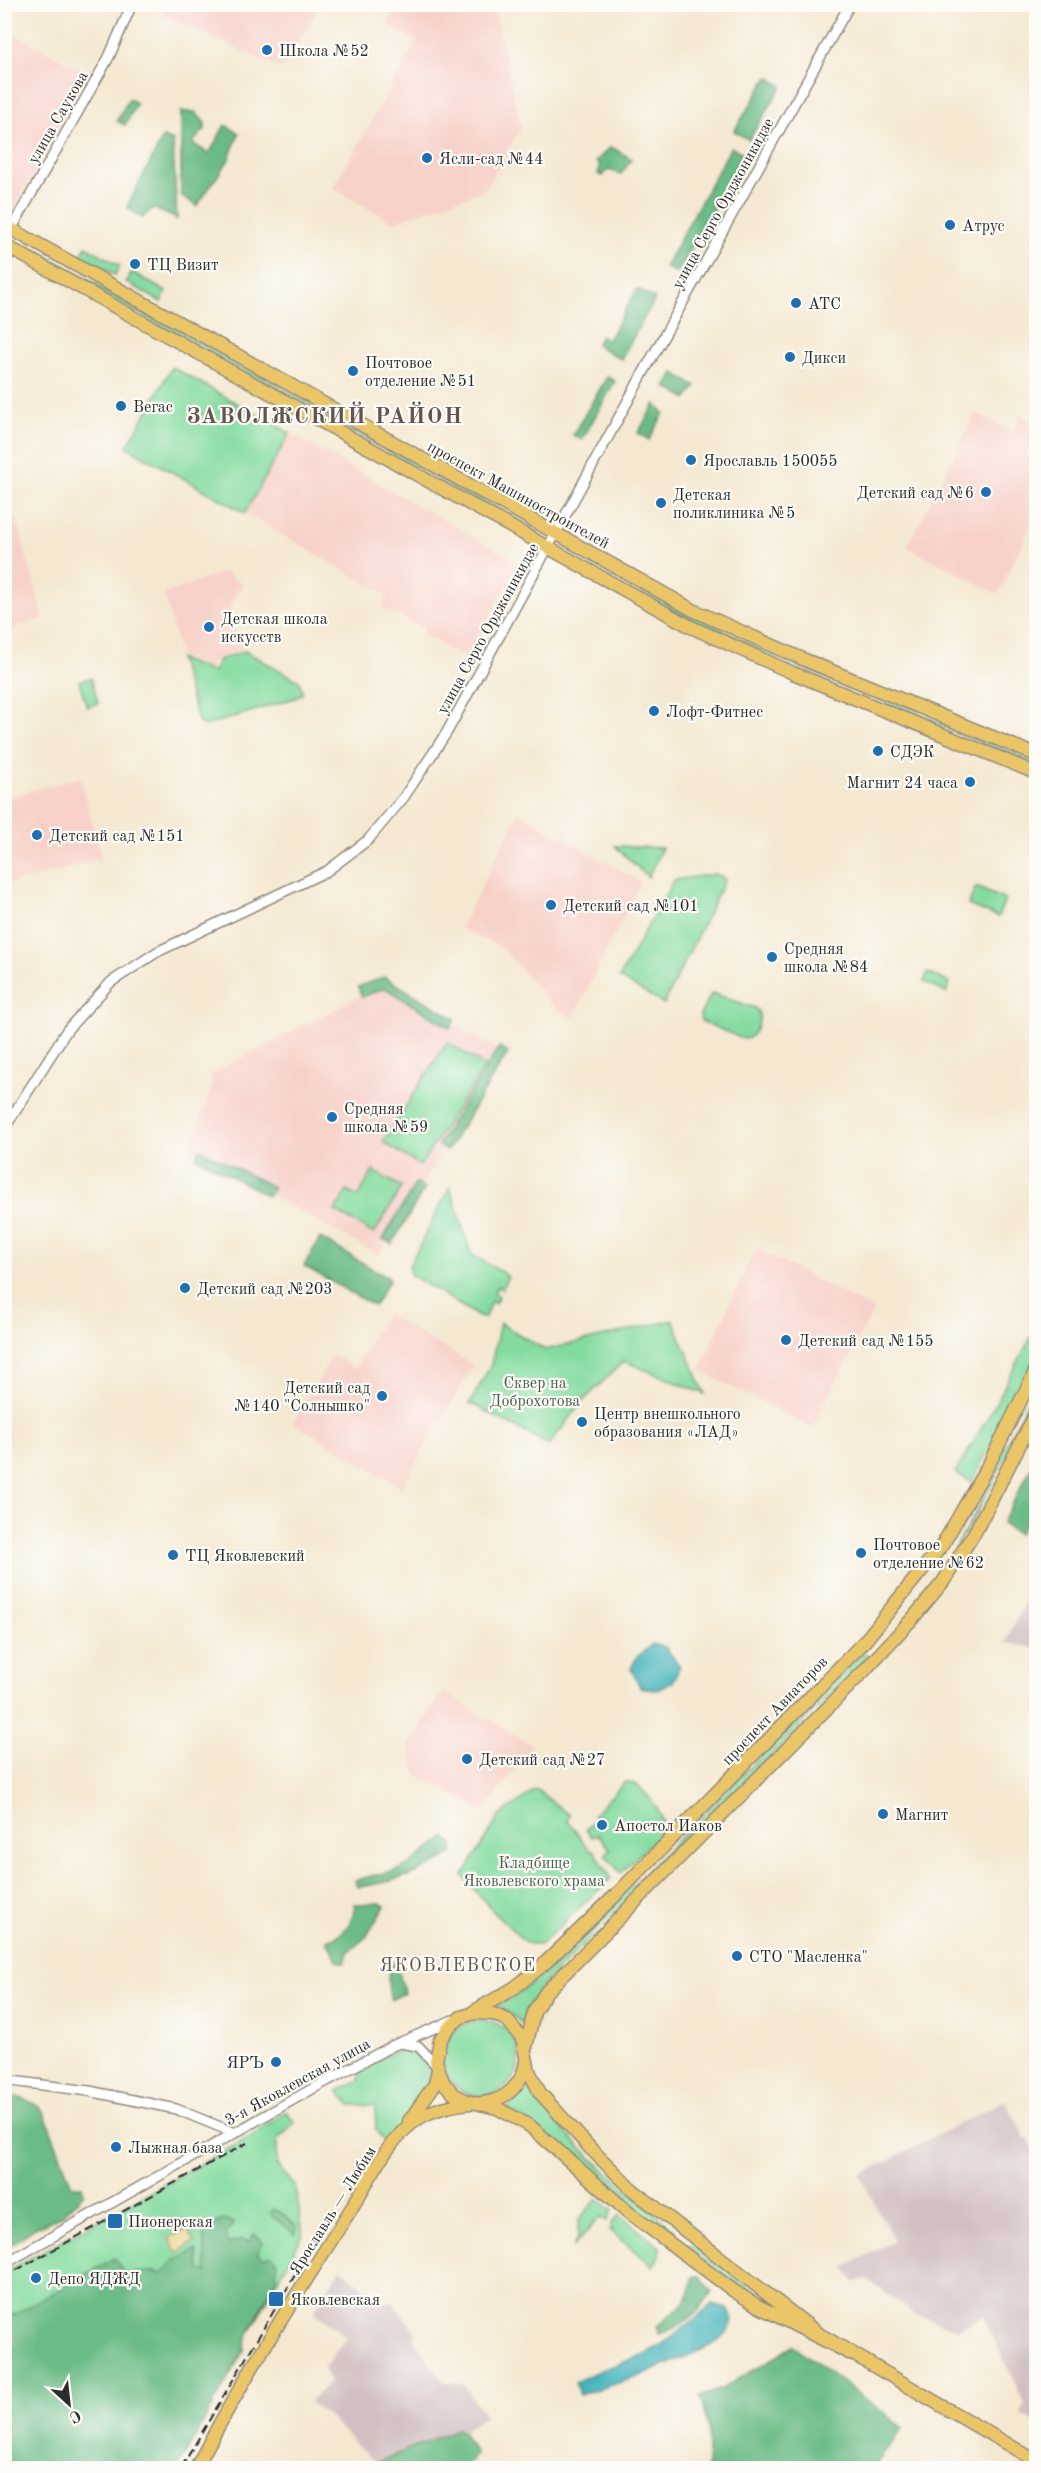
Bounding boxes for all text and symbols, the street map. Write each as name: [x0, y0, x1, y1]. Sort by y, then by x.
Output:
marker: Школа №52: [260, 43, 274, 57]
place label: Школа №52: [279, 44, 369, 60]
street label: улица Саукова: [26, 69, 92, 167]
street label: улица Серго Орджоникидзе: [670, 116, 777, 292]
marker: Ясли-сад №44: [420, 151, 434, 165]
place label: Ясли-сад №44: [439, 152, 543, 168]
marker: Атрус: [943, 218, 957, 232]
place label: Атрус: [962, 219, 1004, 235]
marker: ТЦ Визит: [128, 257, 142, 271]
place label: ТЦ Визит: [147, 258, 218, 274]
marker: АТС: [789, 296, 803, 310]
place label: АТС: [808, 297, 841, 313]
marker: Дикси: [783, 350, 797, 364]
place label: Дикси: [802, 351, 846, 367]
place label: Почтовое отделение №51: [365, 356, 476, 390]
marker: Почтовое отделение №51: [346, 364, 360, 378]
marker: Вегас: [114, 399, 128, 413]
place label: Вегас: [133, 400, 173, 416]
district label: ЗАВОЛЖСКИЙ РАЙОН: [186, 401, 464, 428]
street label: проспект Машиностроителей: [424, 439, 612, 553]
marker: Ярославль 150055: [684, 453, 698, 467]
place label: Ярославль 150055: [703, 454, 838, 470]
marker: Детский сад №6: [979, 485, 993, 499]
place label: Детский сад №6: [857, 486, 974, 502]
place label: Детская поликлиника №5: [673, 488, 795, 522]
marker: Детская поликлиника №5: [654, 496, 668, 510]
street label: улица Серго Орджоникидзе: [435, 541, 542, 717]
place label: Детская школа искусств: [221, 612, 328, 646]
marker: Детская школа искусств: [202, 620, 216, 634]
marker: Лофт-Фитнес: [647, 704, 661, 718]
place label: Лофт-Фитнес: [666, 705, 763, 721]
marker: СДЭК: [871, 744, 885, 758]
place label: СДЭК: [890, 745, 935, 761]
marker: Магнит 24 часа: [963, 775, 977, 789]
place label: Магнит 24 часа: [846, 776, 958, 792]
marker: Детский сад №151: [30, 828, 44, 842]
place label: Детский сад №151: [49, 829, 185, 845]
marker: Детский сад №101: [544, 898, 558, 912]
place label: Детский сад №101: [563, 899, 699, 915]
place label: Средняя школа №84: [784, 942, 868, 976]
marker: Средняя школа №84: [765, 950, 779, 964]
place label: Средняя школа №59: [344, 1102, 428, 1136]
marker: Средняя школа №59: [325, 1110, 339, 1124]
marker: Детский сад №203: [178, 1281, 192, 1295]
place label: Детский сад №203: [197, 1282, 333, 1298]
marker: Детский сад №155: [779, 1333, 793, 1347]
place label: Детский сад №155: [798, 1334, 934, 1350]
park label: Сквер на Доброхотова: [490, 1376, 580, 1410]
place label: Детский сад №140 "Солнышко": [235, 1381, 370, 1415]
marker: Детский сад №140 "Солнышко": [375, 1389, 389, 1403]
place label: Центр внешкольного образования «ЛАД»: [594, 1407, 741, 1441]
marker: Центр внешкольного образования «ЛАД»: [575, 1415, 589, 1429]
place label: Почтовое отделение №62: [873, 1538, 984, 1572]
marker: Почтовое отделение №62: [854, 1546, 868, 1560]
marker: ТЦ Яковлевский: [166, 1548, 180, 1562]
place label: ТЦ Яковлевский: [185, 1549, 305, 1565]
street label: проспект Авиаторов: [720, 1654, 831, 1769]
marker: Детский сад №27: [460, 1752, 474, 1766]
place label: Детский сад №27: [479, 1753, 605, 1769]
marker: Магнит: [876, 1807, 890, 1821]
place label: Магнит: [895, 1808, 948, 1824]
marker: Апостол Иаков: [595, 1818, 609, 1832]
place label: Апостол Иаков: [614, 1819, 722, 1835]
park label: Кладбище Яковлевского храма: [463, 1856, 605, 1890]
marker: СТО "Масленка": [730, 1949, 744, 1963]
place label: СТО "Масленка": [749, 1950, 868, 1966]
district label: ЯКОВЛЕВСКОЕ: [379, 1957, 537, 1975]
street label: 3-я Яковлевская улица: [223, 2036, 373, 2129]
marker: ЯРЪ: [269, 2055, 283, 2069]
place label: ЯРЪ: [226, 2056, 264, 2072]
marker: Лыжная база: [109, 2140, 123, 2154]
place label: Лыжная база: [128, 2141, 223, 2157]
street label: Ярославль — Любим: [288, 2144, 380, 2278]
marker: Пионерская: [106, 2212, 124, 2230]
place label: Пионерская: [128, 2215, 213, 2231]
marker: Депо ЯДЖД: [29, 2271, 43, 2285]
place label: Депо ЯДЖД: [48, 2272, 140, 2288]
marker: Яковлевская: [267, 2290, 285, 2308]
place label: Яковлевская: [290, 2293, 380, 2309]
north arrow: [39, 2374, 99, 2434]
text: С: [67, 2406, 83, 2425]

